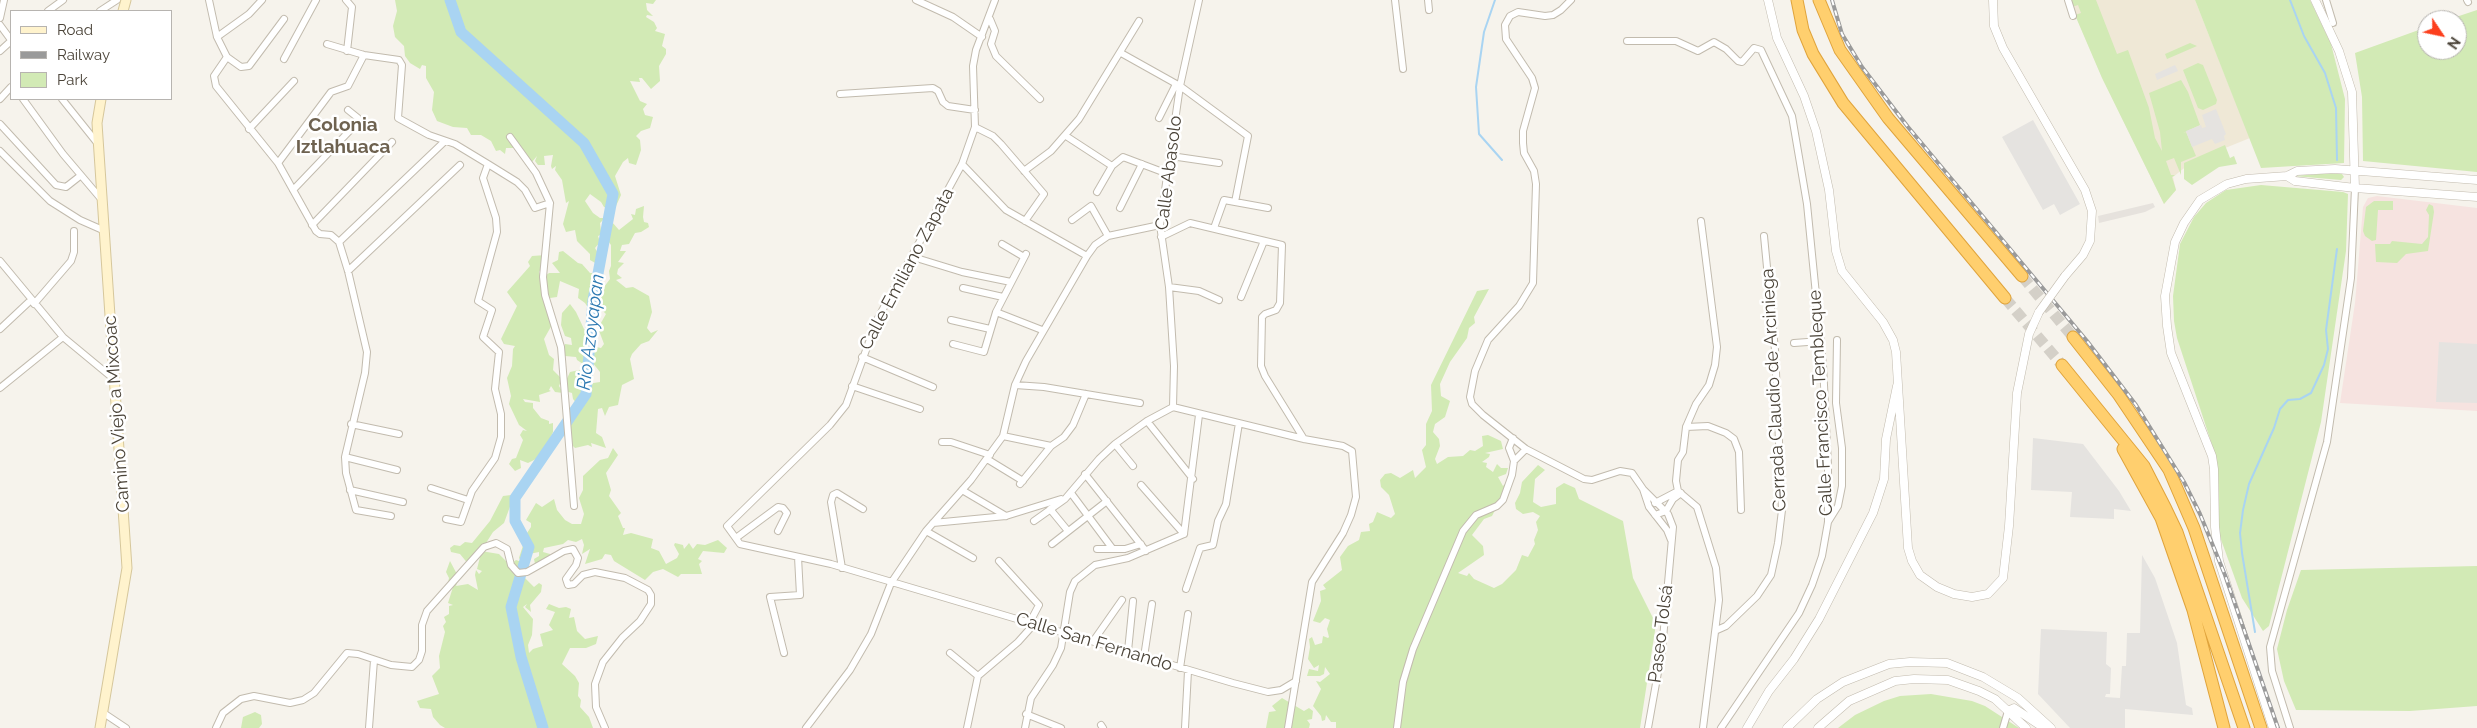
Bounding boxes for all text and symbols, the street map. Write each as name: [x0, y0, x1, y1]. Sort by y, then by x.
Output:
legend: [10, 10, 172, 100]
north arrow: [2417, 10, 2467, 60]
text: Road: [57, 21, 93, 39]
text: N: [2444, 34, 2463, 52]
text: Railway: [57, 46, 110, 64]
text: Park: [57, 71, 88, 89]
district label: Colonia Iztlahuaca: [296, 114, 390, 158]
street label: Calle Abasolo: [1151, 115, 1187, 231]
street label: Calle Emiliano Zapata: [855, 184, 959, 354]
street label: Cerrada Claudio de Arciniega: [1757, 268, 1791, 512]
water label: Rio Azoyapan: [573, 273, 609, 391]
street label: Calle Francisco Tembleque: [1804, 289, 1838, 517]
street label: Camino Viejo a Mixcoac: [99, 315, 135, 513]
street label: Paseo Tolsá: [1644, 584, 1678, 684]
street label: Calle San Fernando: [1013, 608, 1175, 676]

